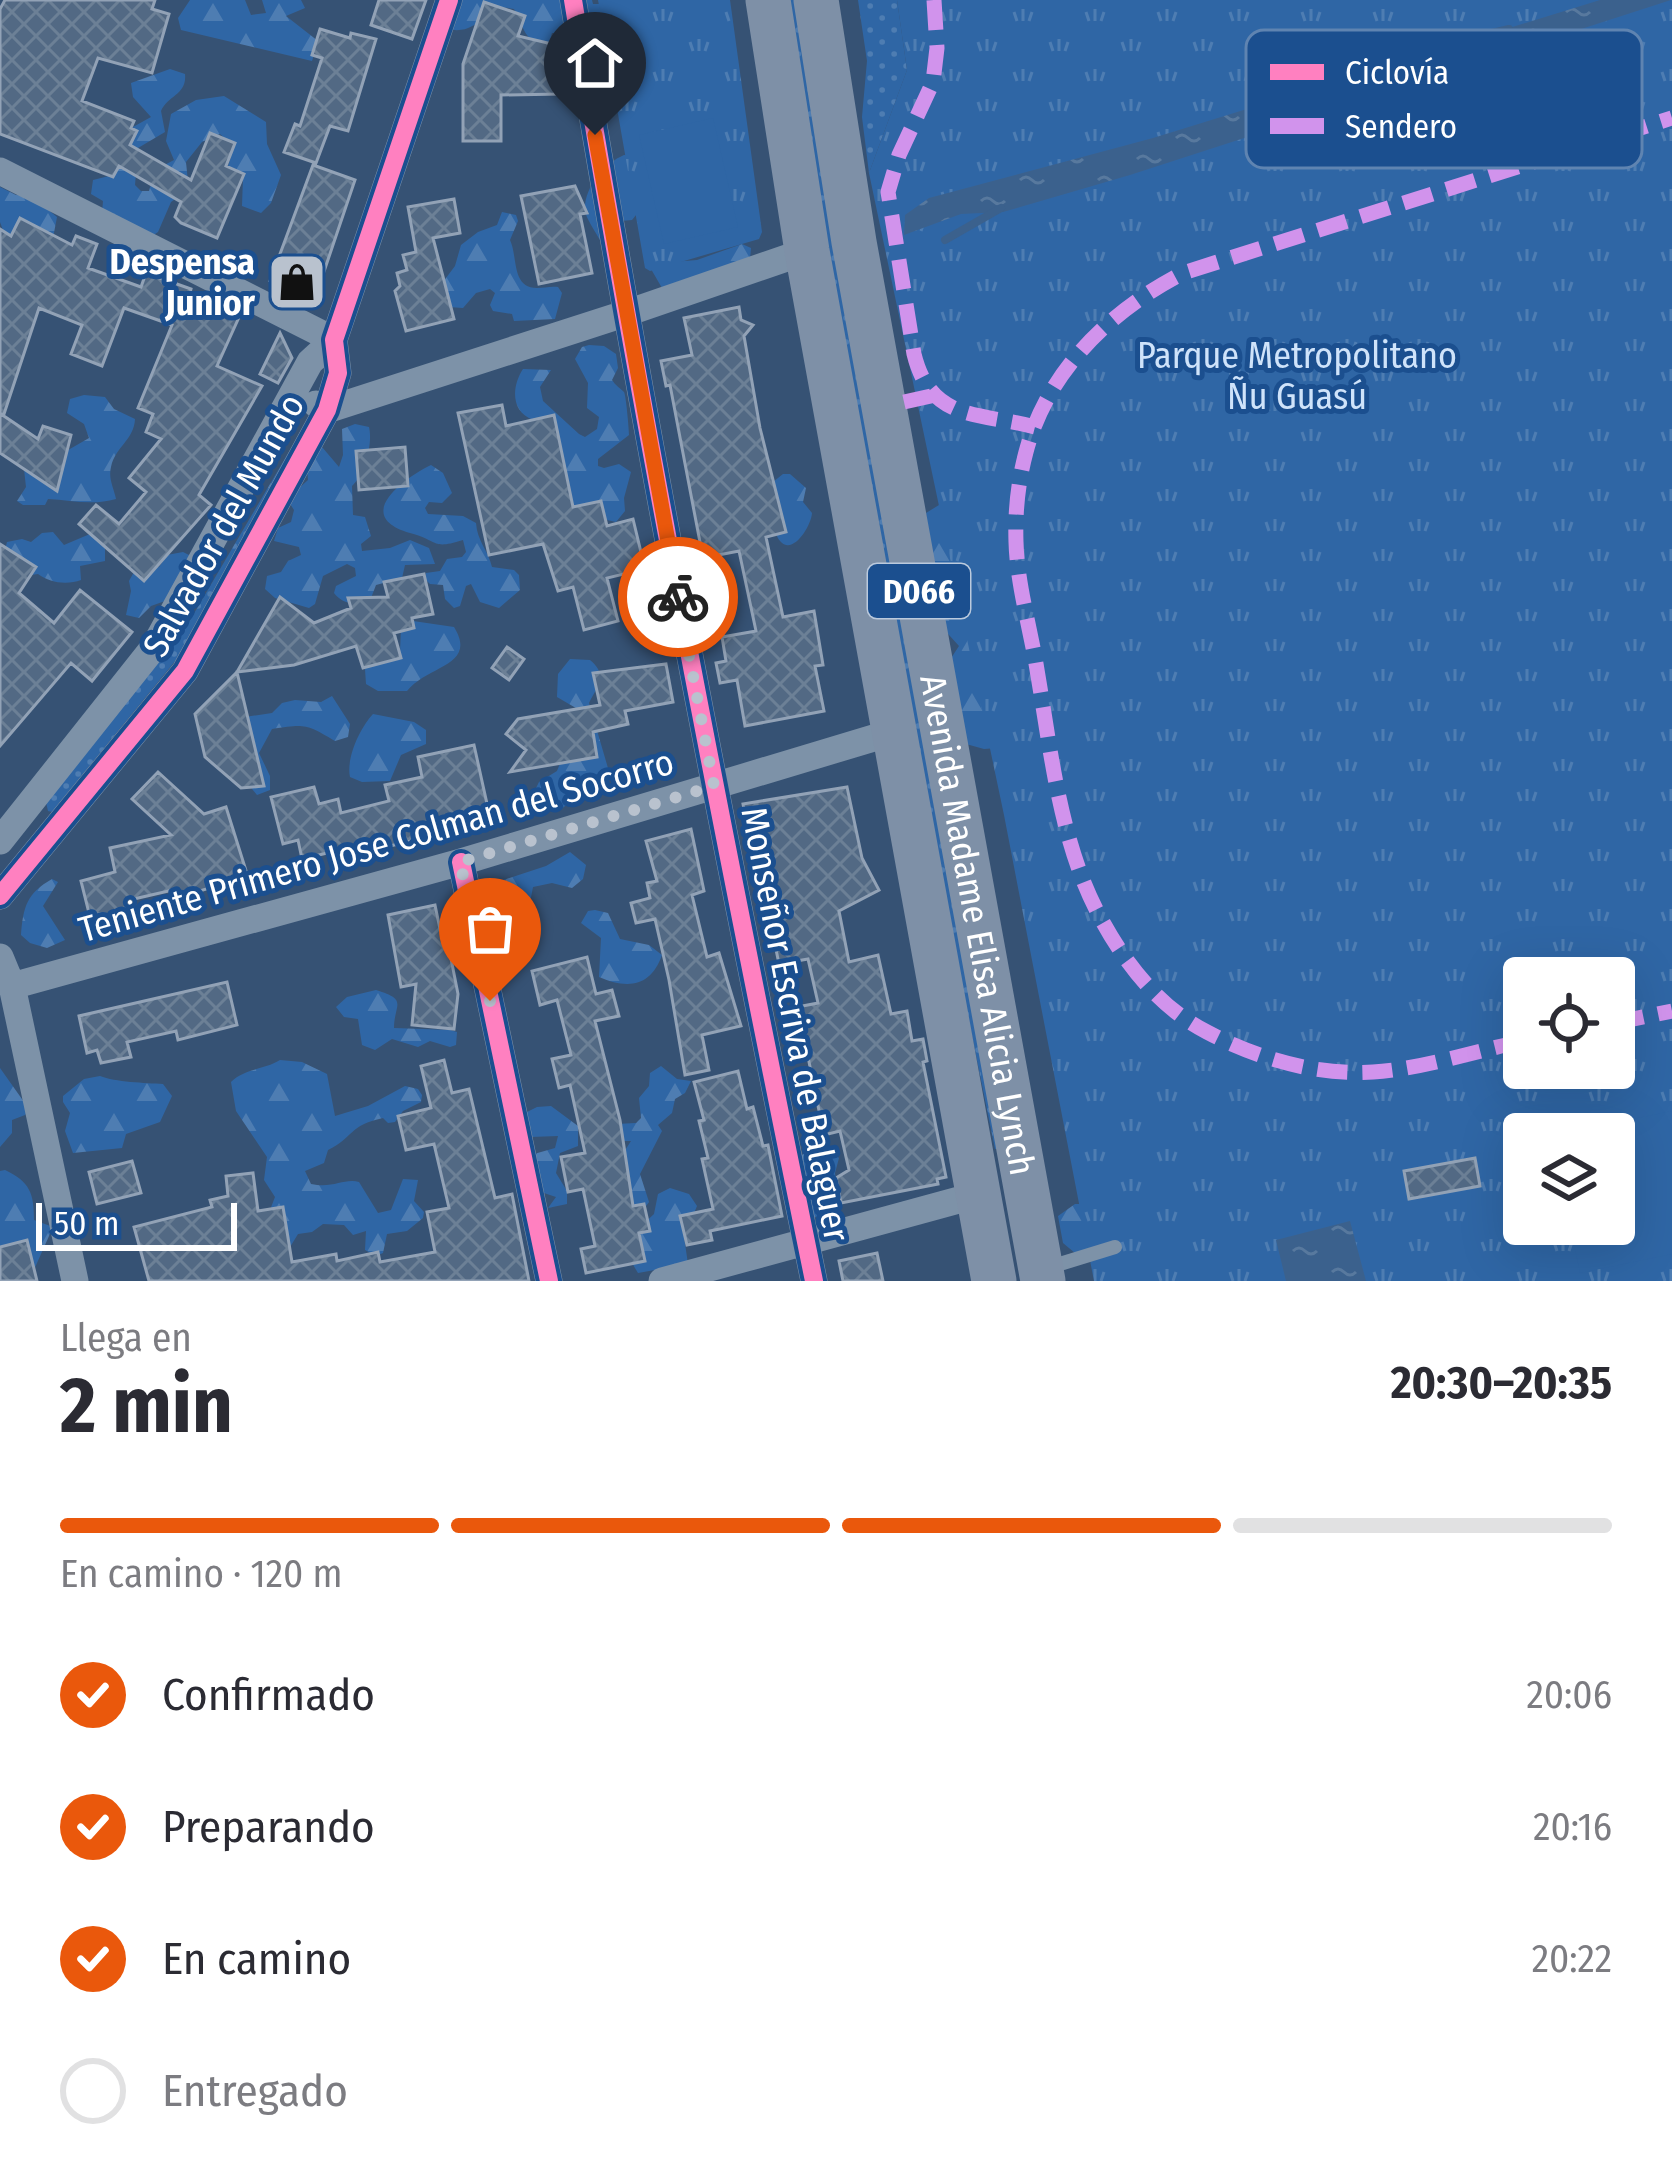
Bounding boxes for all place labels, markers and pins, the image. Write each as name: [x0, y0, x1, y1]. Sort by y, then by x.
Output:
pin: [544, 12, 646, 135]
place label: Despensa Junior: [109, 240, 256, 325]
shop icon: Despensa Junior: [266, 251, 328, 313]
pin: [439, 878, 541, 1001]

